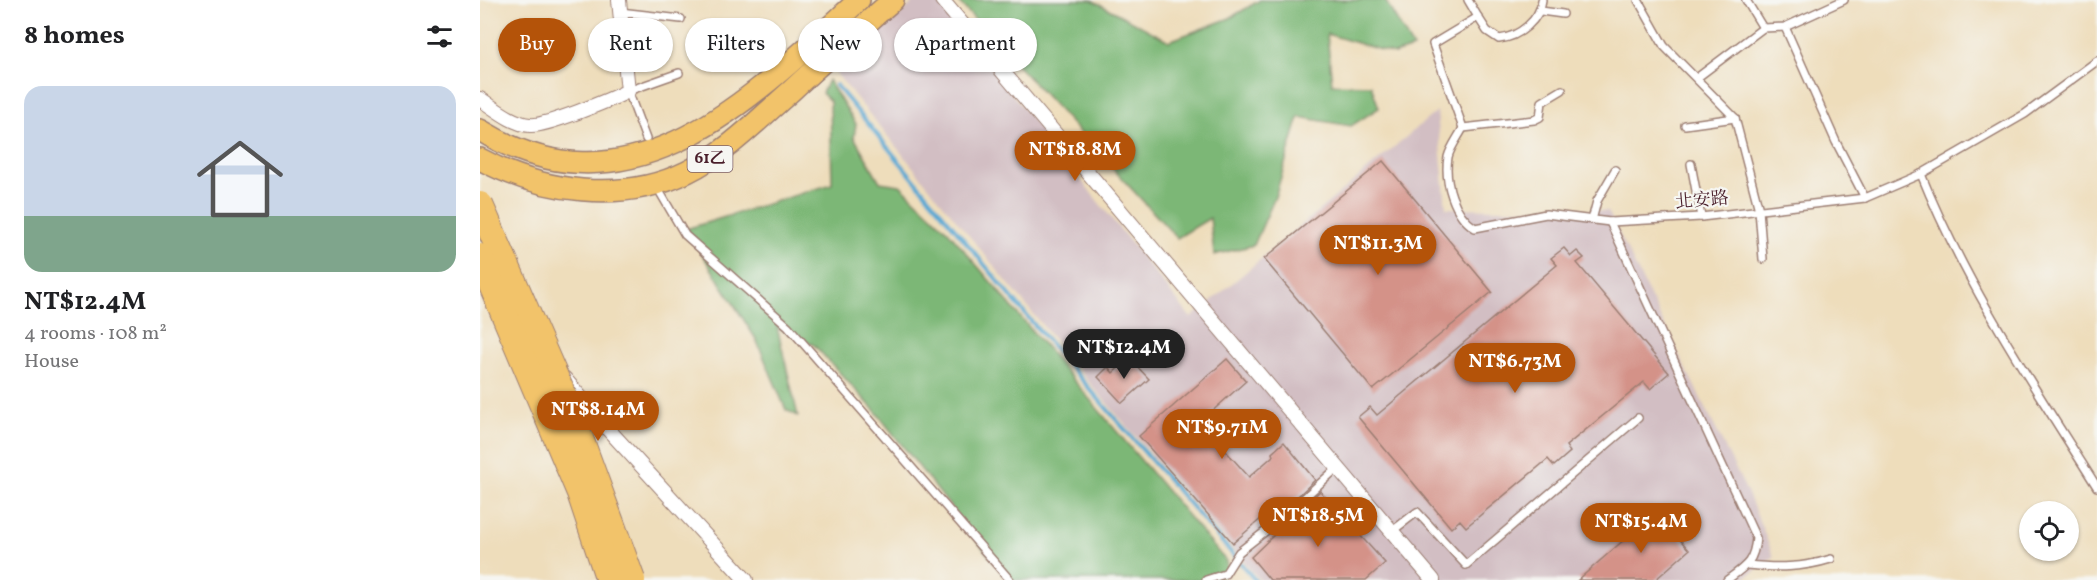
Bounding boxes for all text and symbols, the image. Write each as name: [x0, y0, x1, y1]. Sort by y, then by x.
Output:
text: 8 homes: [24, 18, 125, 54]
chip: Buy: [498, 18, 576, 72]
chip: Rent: [588, 18, 673, 72]
chip: Filters: [685, 18, 786, 72]
chip: New: [798, 18, 882, 72]
chip: Apartment: [894, 18, 1037, 72]
icon: filters: [423, 20, 456, 53]
icon: home: [186, 125, 294, 233]
pin: NT$18.8M: [1013, 131, 1137, 182]
text: NT$18.8M: [1029, 136, 1121, 164]
road number: 61乙: [688, 146, 732, 172]
street label: 北安路: [1674, 186, 1730, 216]
pin: NT$11.3M: [1316, 225, 1440, 276]
text: NT$11.3M: [1333, 230, 1423, 258]
text: NT$12.4M: [24, 284, 146, 320]
text: 4 rooms · 108 m²: [24, 320, 167, 348]
pin: NT$12.4M: [1062, 329, 1186, 380]
text: NT$12.4M: [1077, 334, 1171, 362]
pin: NT$6.73M: [1453, 343, 1577, 394]
text: House: [24, 348, 79, 376]
text: NT$6.73M: [1468, 348, 1562, 376]
pin: NT$8.14M: [536, 391, 660, 442]
text: NT$8.14M: [551, 396, 645, 424]
pin: NT$9.71M: [1160, 409, 1284, 460]
text: NT$9.71M: [1176, 414, 1268, 442]
pin: NT$18.5M: [1256, 497, 1380, 548]
map controls: [2019, 501, 2079, 561]
button: locate: [2019, 501, 2079, 561]
text: NT$18.5M: [1272, 502, 1364, 530]
pin: NT$15.4M: [1579, 503, 1703, 554]
text: NT$15.4M: [1594, 508, 1688, 536]

